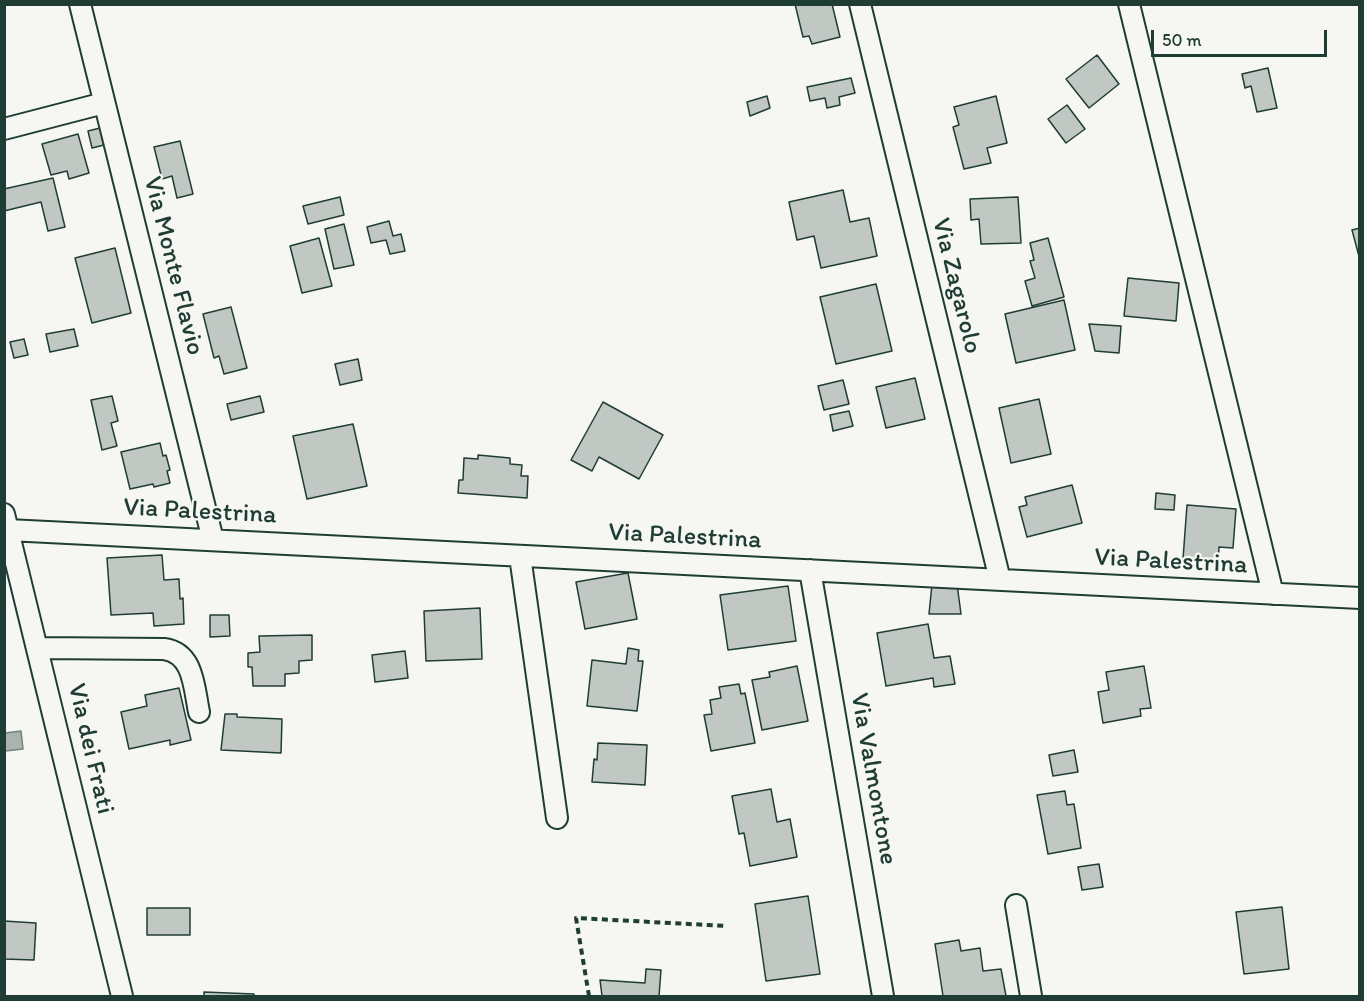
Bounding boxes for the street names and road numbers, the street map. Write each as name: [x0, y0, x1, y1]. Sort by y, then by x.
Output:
street label: Via Monte Flavio: [136, 173, 210, 359]
street label: Via Zagarolo: [924, 215, 988, 357]
street label: Via Palestrina: [123, 492, 277, 532]
street label: Via Palestrina: [608, 517, 762, 557]
street label: Via Palestrina: [1094, 542, 1248, 582]
street label: Via dei Frati: [60, 681, 120, 817]
street label: Via Valmontone: [843, 691, 903, 867]

